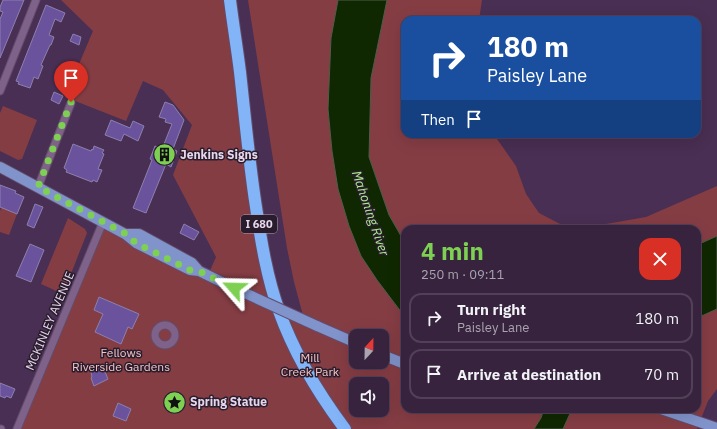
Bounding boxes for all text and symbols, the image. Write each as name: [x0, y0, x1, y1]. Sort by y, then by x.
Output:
text: 180 m: [487, 28, 569, 65]
icon: right: [421, 32, 473, 84]
pin: [54, 61, 88, 102]
text: Paisley Lane: [487, 64, 587, 87]
icon: arrive: [60, 67, 82, 89]
icon: arrive: [463, 108, 485, 130]
text: Then: [421, 110, 455, 129]
building icon: Jenkins Signs: [151, 142, 177, 168]
place label: Jenkins Signs: [180, 147, 258, 162]
water label: Mahoning River: [348, 168, 393, 259]
road number: I 680: [241, 215, 277, 233]
text: 4 min: [421, 235, 484, 267]
button: close: [639, 238, 681, 280]
text: 250 m · 09:11: [421, 266, 504, 283]
position arrow: [213, 267, 255, 309]
street label: MCKINLEY AVENUE: [22, 269, 77, 372]
text: Turn right: [457, 300, 526, 319]
icon: right: [423, 307, 445, 329]
text: 180 m: [635, 309, 679, 328]
text: Paisley Lane: [457, 319, 529, 336]
north arrow: [349, 329, 389, 369]
map controls: [349, 329, 389, 417]
park label: Fellows Riverside Gardens: [72, 345, 170, 374]
park label: Mill Creek Park: [281, 350, 340, 379]
icon: arrive: [423, 363, 445, 385]
text: Arrive at destination: [457, 365, 601, 384]
text: 70 m: [644, 365, 679, 384]
button: sound: [349, 377, 389, 417]
place icon: Spring Statue: [161, 389, 187, 415]
place label: Spring Statue: [190, 394, 267, 409]

